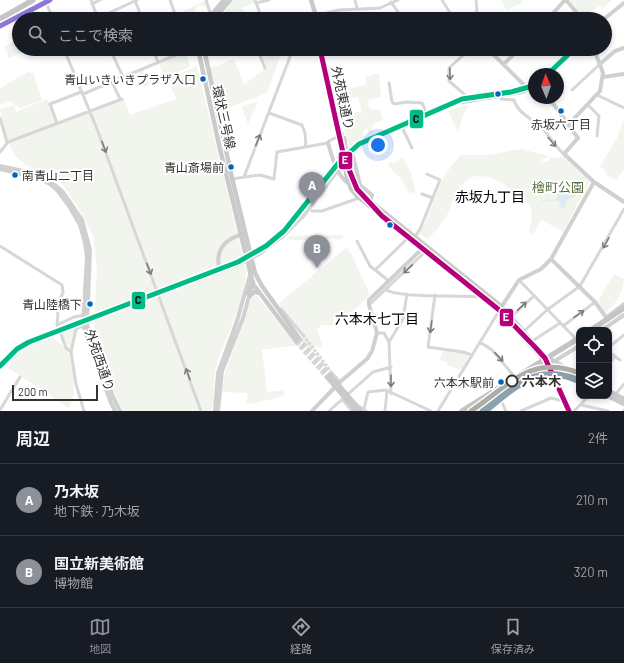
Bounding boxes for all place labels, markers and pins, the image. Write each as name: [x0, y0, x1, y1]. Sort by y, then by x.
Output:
place label: 青山いきいきプラザ入口: [64, 72, 196, 86]
marker: 青山いきいきプラザ入口: [198, 74, 208, 84]
unlabelled marker: [493, 89, 503, 99]
marker: 赤坂六丁目: [556, 106, 566, 116]
place label: 赤坂六丁目: [531, 117, 591, 131]
place label: 青山斎場前: [164, 160, 224, 174]
marker: 青山斎場前: [226, 162, 236, 172]
place label: 南青山二丁目: [22, 168, 94, 182]
marker: 南青山二丁目: [10, 170, 20, 180]
pin: A: [299, 172, 325, 205]
unlabelled marker: [385, 220, 395, 230]
pin: B: [304, 235, 330, 268]
place label: 青山陸橋下: [22, 297, 82, 311]
marker: 青山陸橋下: [85, 299, 95, 309]
place label: 六本木: [522, 373, 562, 389]
marker: 六本木: [505, 374, 519, 388]
place label: 六本木駅前: [434, 375, 494, 389]
marker: 六本木駅前: [496, 377, 506, 387]

